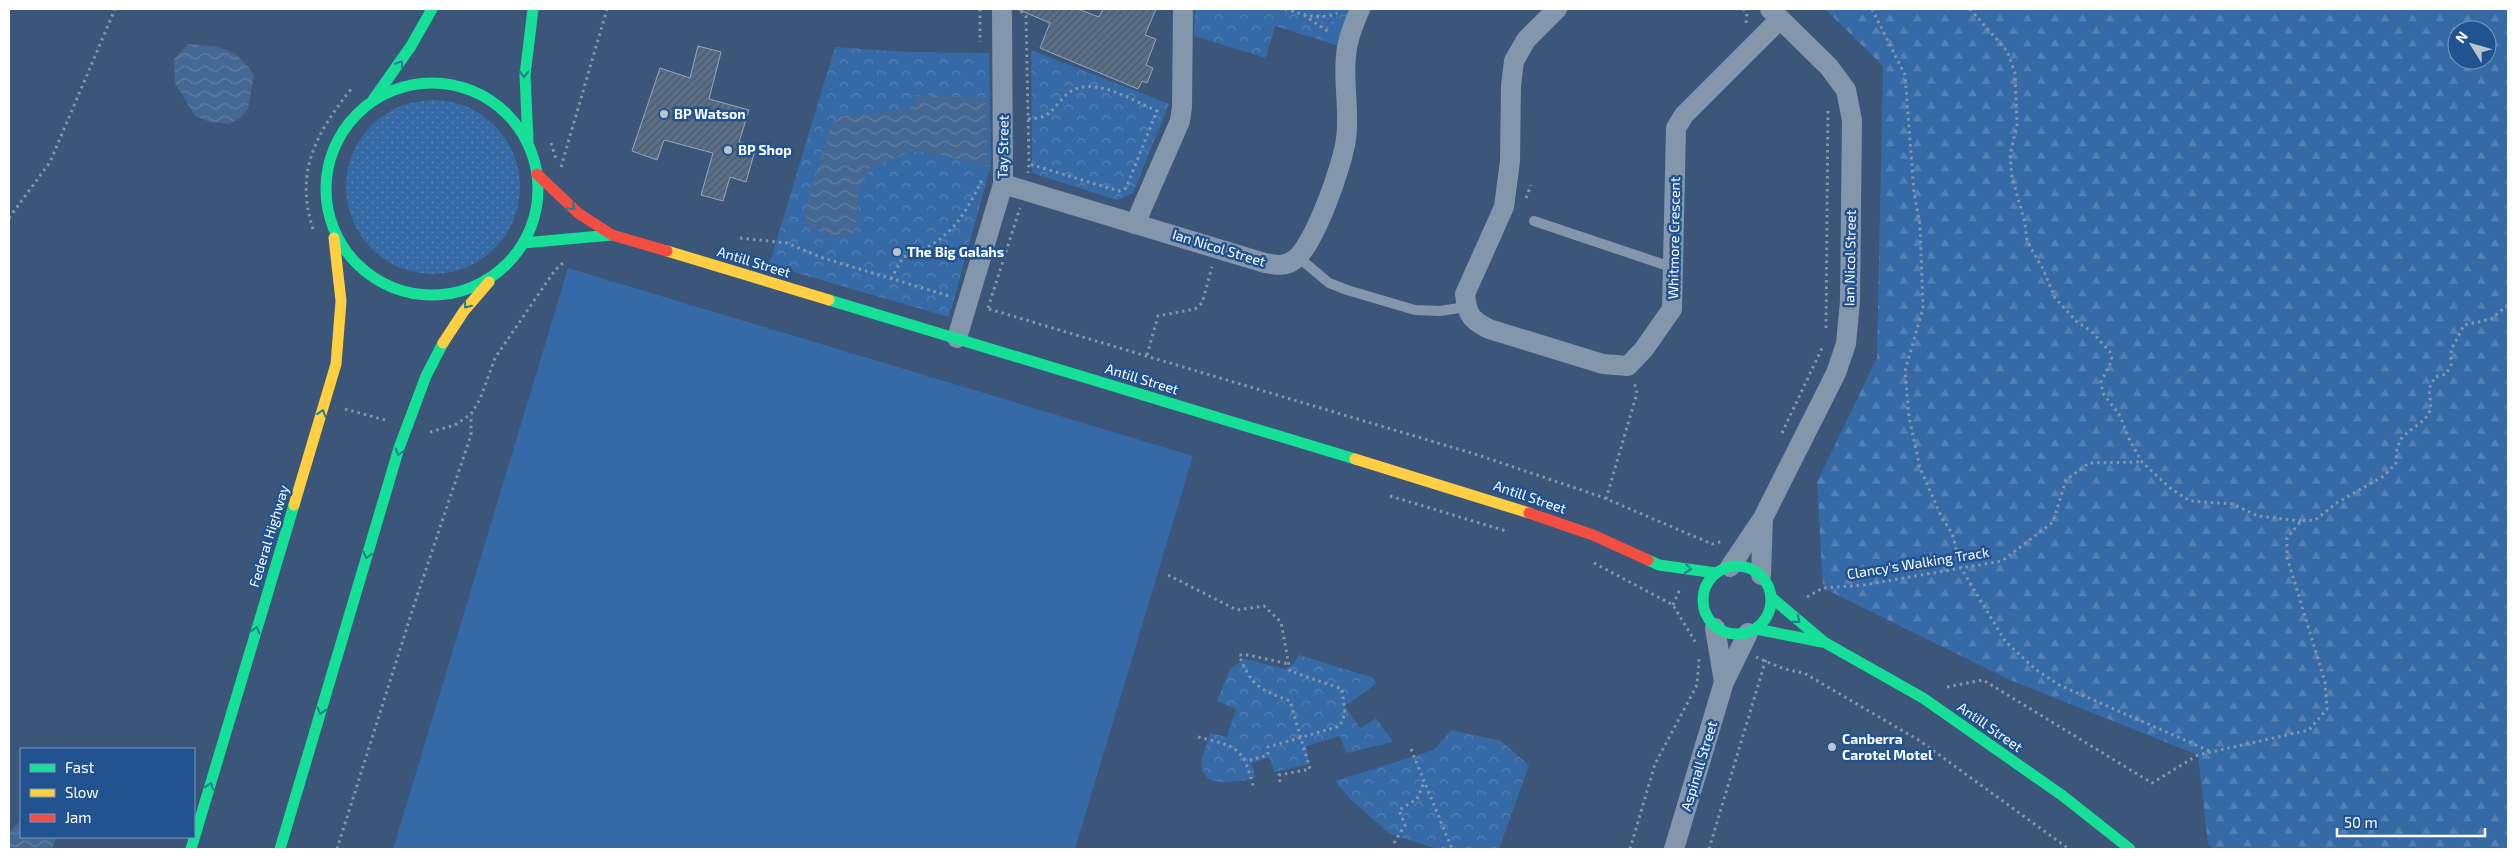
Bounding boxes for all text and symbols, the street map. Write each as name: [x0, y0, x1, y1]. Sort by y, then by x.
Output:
north arrow: [2447, 20, 2497, 70]
text: N: [2451, 28, 2471, 46]
one-way arrow: [393, 60, 403, 69]
one-way arrow: [518, 70, 529, 78]
place label: BP Watson: [674, 105, 746, 122]
marker: BP Watson: [658, 108, 670, 120]
street label: Tay Street: [993, 115, 1012, 179]
place label: BP Shop: [738, 141, 792, 158]
marker: BP Shop: [722, 144, 734, 156]
street label: Whitmore Crescent: [1664, 177, 1683, 299]
one-way arrow: [567, 201, 576, 210]
street label: Ian Nicol Street: [1840, 210, 1859, 306]
street label: Ian Nicol Street: [1171, 225, 1268, 270]
street label: Antill Street: [715, 242, 793, 281]
place label: The Big Galahs: [907, 243, 1004, 260]
marker: The Big Galahs: [891, 246, 903, 258]
one-way arrow: [464, 299, 473, 309]
street label: Antill Street: [1103, 359, 1181, 398]
one-way arrow: [316, 410, 326, 418]
one-way arrow: [394, 447, 404, 455]
street label: Antill Street: [1492, 476, 1569, 517]
street label: Federal Highway: [245, 482, 292, 589]
street label: Clancy's Walking Track: [1846, 543, 1990, 582]
one-way arrow: [363, 551, 373, 559]
one-way arrow: [1684, 563, 1692, 574]
one-way arrow: [1791, 614, 1800, 623]
one-way arrow: [251, 627, 261, 635]
street label: Antill Street: [1954, 698, 2026, 755]
one-way arrow: [316, 706, 326, 715]
street label: Aspinall Street: [1677, 719, 1720, 813]
place label: Canberra Carotel Motel: [1842, 730, 1933, 763]
marker: Canberra Carotel Motel: [1826, 741, 1838, 753]
legend: [20, 748, 195, 838]
text: Fast: [65, 758, 95, 776]
one-way arrow: [204, 782, 214, 790]
text: Slow: [65, 783, 99, 801]
scale bar: [2337, 806, 2484, 838]
text: Jam: [65, 808, 91, 826]
text: 50 m: [2344, 813, 2378, 831]

